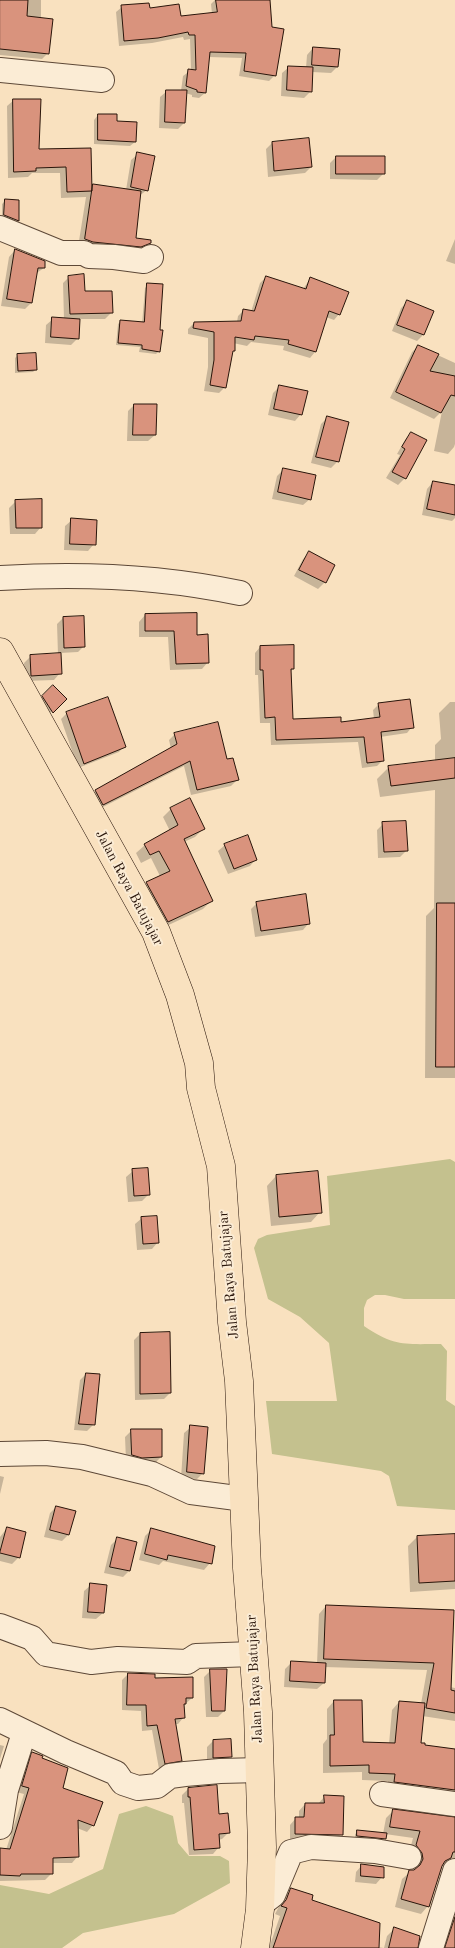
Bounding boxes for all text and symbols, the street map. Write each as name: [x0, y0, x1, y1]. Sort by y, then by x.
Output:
street label: Jalan Raya Batujajar: [91, 827, 167, 949]
street label: Jalan Raya Batujajar: [215, 1210, 243, 1340]
street label: Jalan Raya Batujajar: [243, 1614, 267, 1744]

